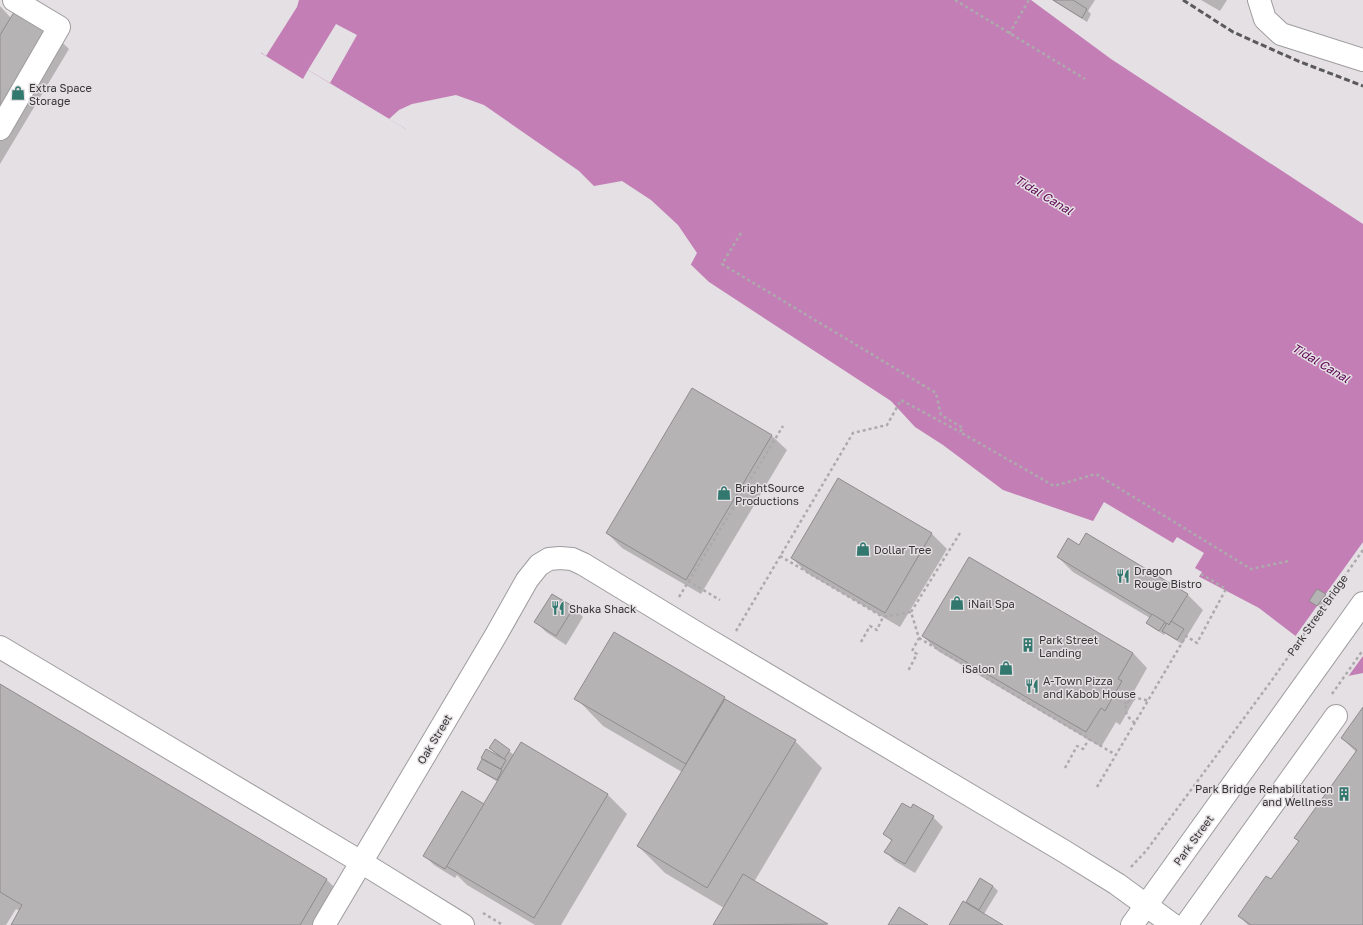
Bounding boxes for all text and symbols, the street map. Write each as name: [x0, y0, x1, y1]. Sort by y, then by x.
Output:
place label: Extra Space Storage: [29, 81, 92, 107]
shop icon: Extra Space Storage: [10, 85, 26, 101]
water label: Tidal Canal: [1012, 172, 1077, 219]
water label: Tidal Canal: [1289, 340, 1354, 387]
place label: BrightSource Productions: [735, 481, 804, 507]
shop icon: BrightSource Productions: [716, 485, 732, 501]
shop icon: Dollar Tree: [855, 541, 871, 557]
place label: Dollar Tree: [874, 543, 931, 556]
place label: Dragon Rouge Bistro: [1134, 564, 1202, 590]
restaurant icon: Dragon Rouge Bistro: [1115, 568, 1131, 584]
street label: Park Street Bridge: [1284, 572, 1350, 658]
shop icon: iNail Spa: [949, 595, 965, 611]
place label: iNail Spa: [968, 597, 1015, 610]
restaurant icon: Shaka Shack: [550, 600, 566, 616]
place label: Shaka Shack: [569, 602, 636, 615]
place label: Park Street Landing: [1039, 633, 1098, 659]
building icon: Park Street Landing: [1020, 637, 1036, 653]
shop icon: iSalon: [998, 660, 1014, 676]
place label: iSalon: [962, 662, 995, 675]
place label: A-Town Pizza and Kabob House: [1043, 674, 1136, 700]
restaurant icon: A-Town Pizza and Kabob House: [1024, 678, 1040, 694]
street label: Oak Street: [414, 712, 454, 766]
place label: Park Bridge Rehabilitation and Wellness: [1195, 782, 1333, 808]
building icon: Park Bridge Rehabilitation and Wellness: [1336, 786, 1352, 802]
street label: Park Street: [1170, 812, 1216, 868]

